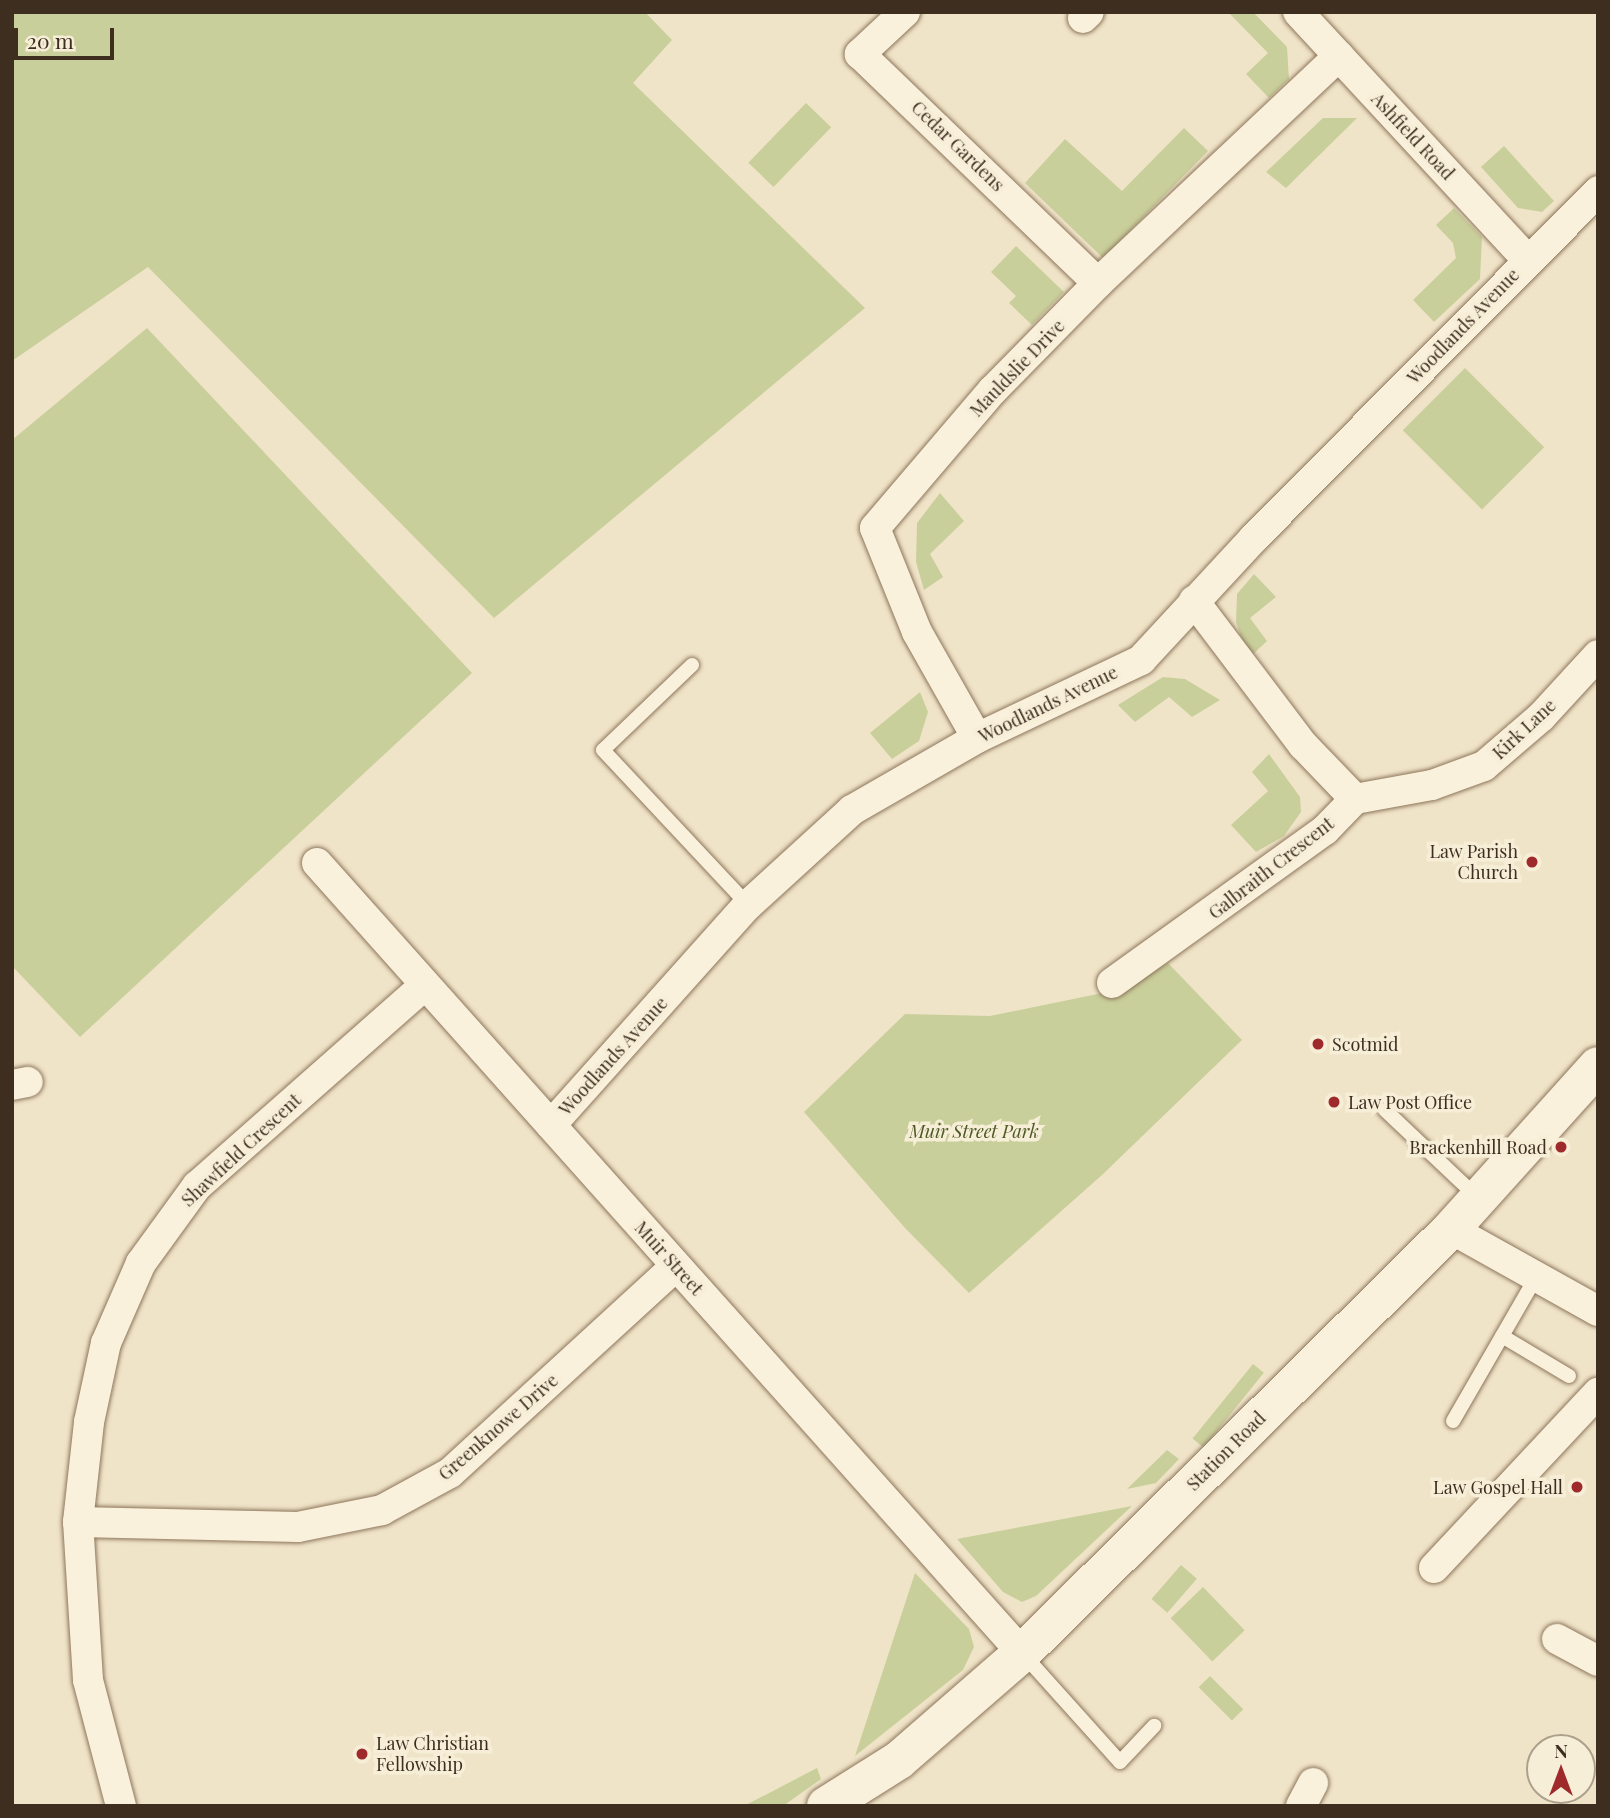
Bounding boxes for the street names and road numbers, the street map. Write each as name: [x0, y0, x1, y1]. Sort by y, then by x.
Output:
street label: Ashfield Road: [1367, 88, 1459, 184]
street label: Cedar Gardens: [907, 96, 1009, 196]
street label: Woodlands Avenue: [1402, 264, 1524, 388]
street label: Mauldslie Drive: [965, 315, 1069, 421]
street label: Woodlands Avenue: [975, 661, 1121, 747]
street label: Kirk Lane: [1488, 694, 1560, 764]
street label: Galbraith Crescent: [1204, 812, 1338, 924]
street label: Woodlands Avenue: [554, 992, 672, 1120]
street label: Shawfield Crescent: [177, 1089, 305, 1211]
street label: Muir Street: [630, 1217, 708, 1299]
street label: Greenknowe Drive: [434, 1369, 562, 1485]
street label: Station Road: [1182, 1407, 1270, 1495]

